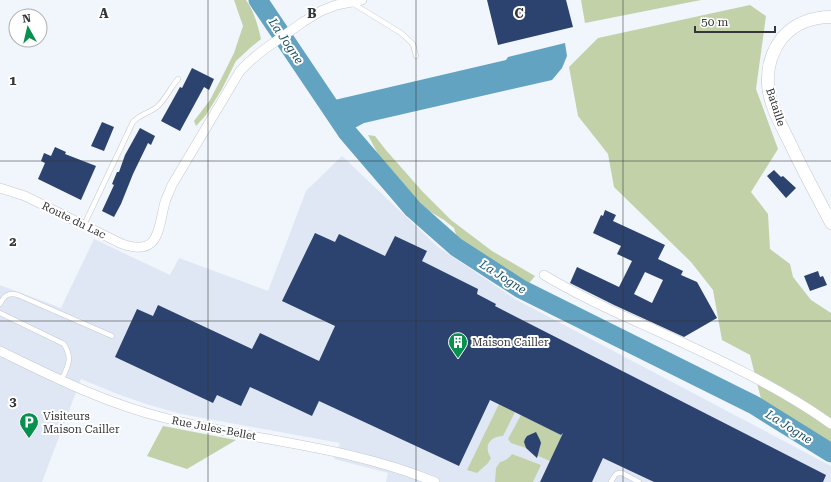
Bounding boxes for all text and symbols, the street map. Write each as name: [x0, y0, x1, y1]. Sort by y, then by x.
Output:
text: A: [99, 6, 109, 21]
text: B: [307, 6, 317, 21]
text: C: [514, 6, 524, 21]
north arrow: [8, 8, 48, 48]
scale bar: [695, 8, 775, 34]
text: N: [22, 11, 32, 26]
water label: La Jogne: [265, 15, 306, 66]
text: 50 m: [701, 15, 728, 29]
text: 1: [9, 73, 17, 88]
street label: Bataille: [763, 86, 788, 128]
street label: Route du Lac: [40, 199, 108, 242]
text: 2: [9, 234, 17, 249]
water label: La Jogne: [476, 257, 529, 297]
building icon: Maison Cailler: [447, 331, 469, 359]
place label: Maison Cailler: [472, 336, 549, 349]
text: 3: [9, 394, 17, 409]
water label: La Jogne: [762, 407, 815, 447]
place label: Visiteurs Maison Cailler: [43, 410, 120, 436]
parking icon: Visiteurs Maison Cailler: [18, 411, 40, 439]
street label: Rue Jules-Bellet: [171, 414, 257, 443]

